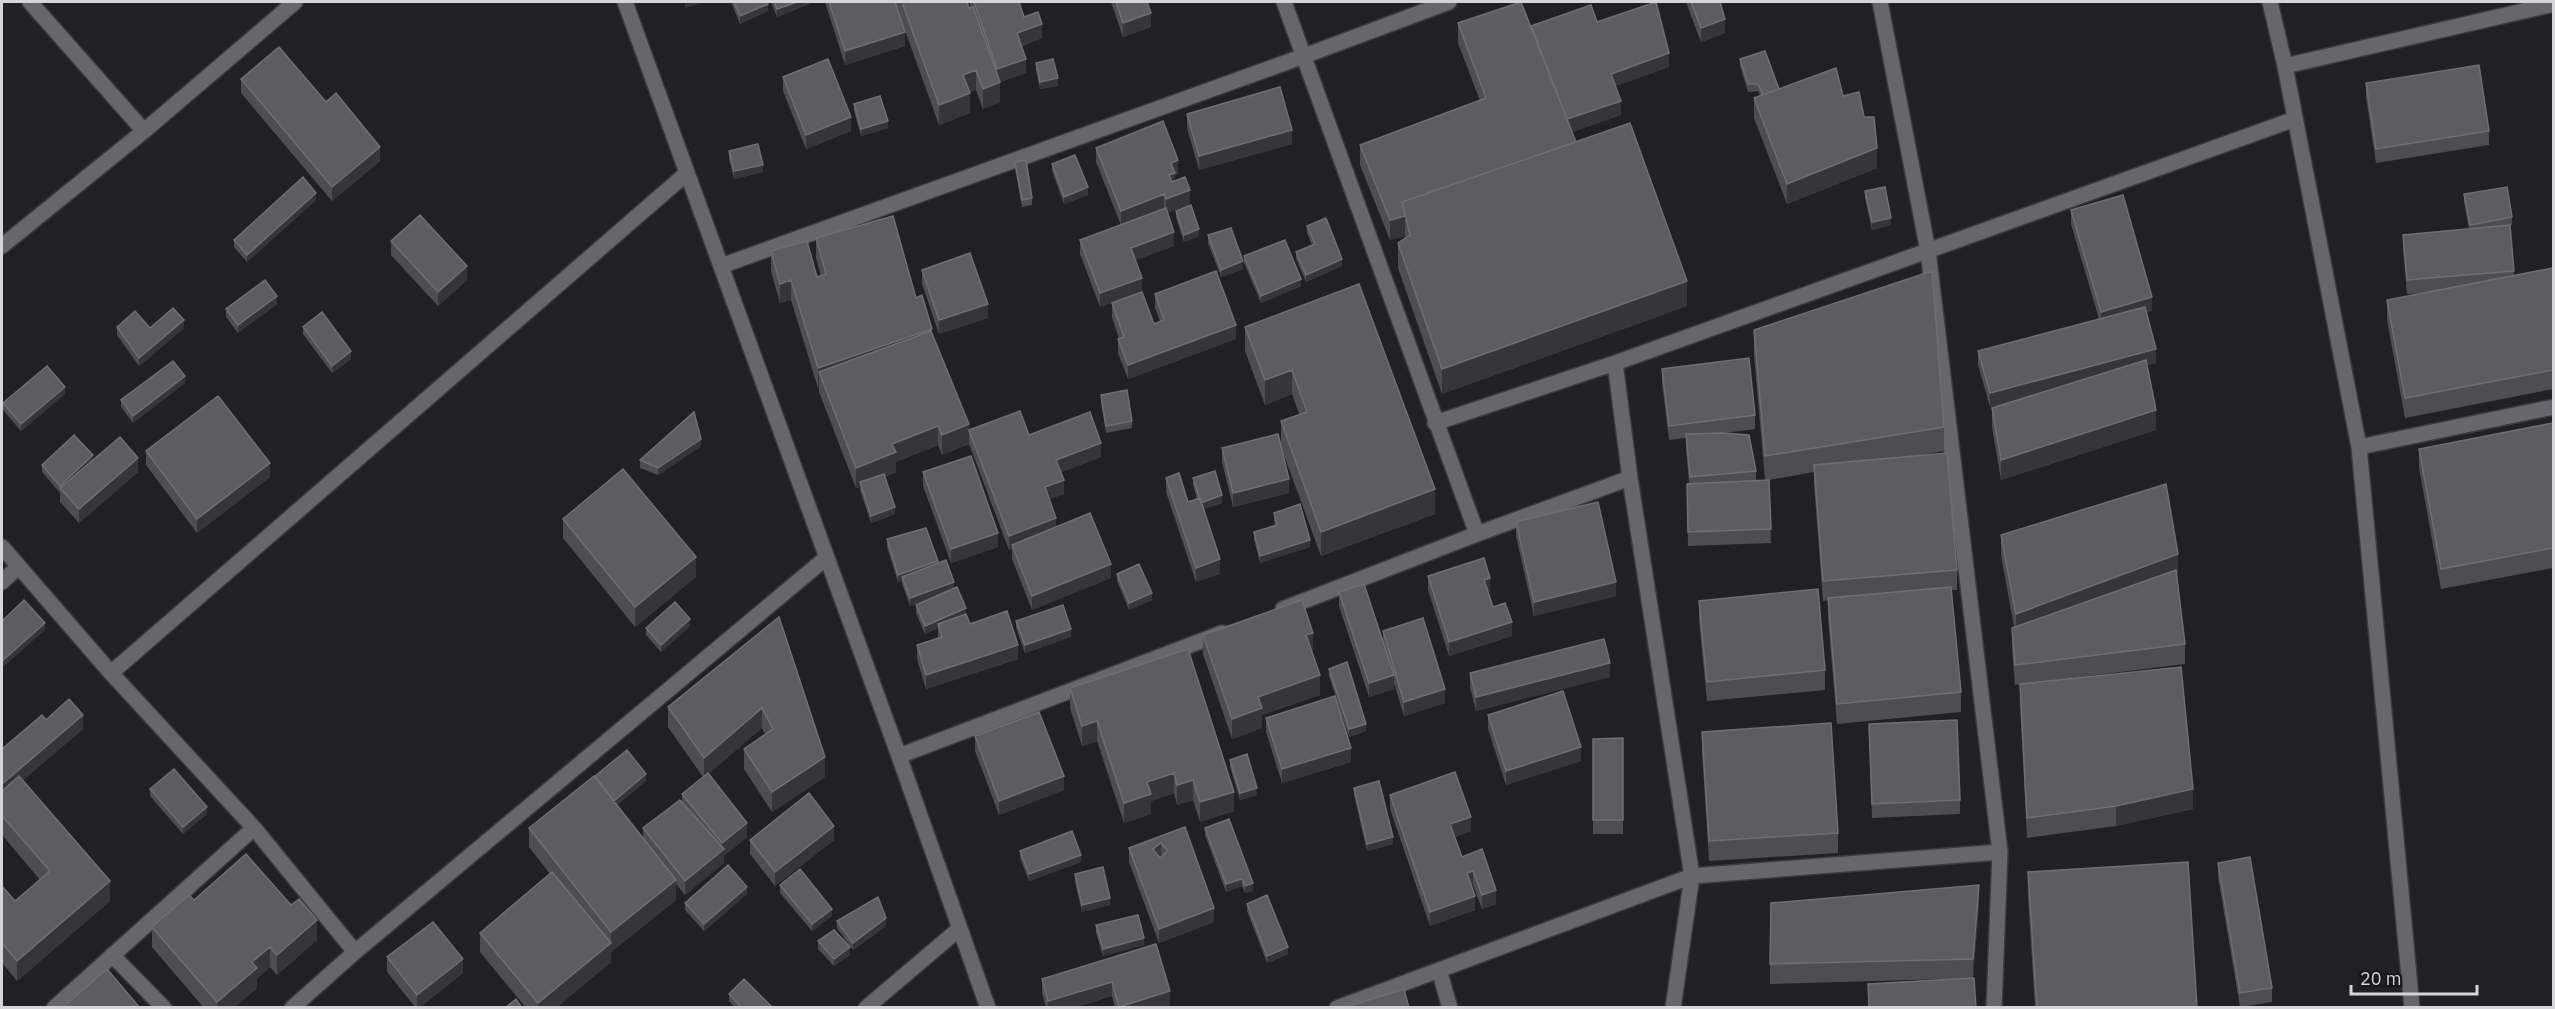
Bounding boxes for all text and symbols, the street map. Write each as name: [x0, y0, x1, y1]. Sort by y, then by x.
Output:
scale bar: [2351, 958, 2477, 996]
text: 20 m: [2360, 967, 2402, 990]

